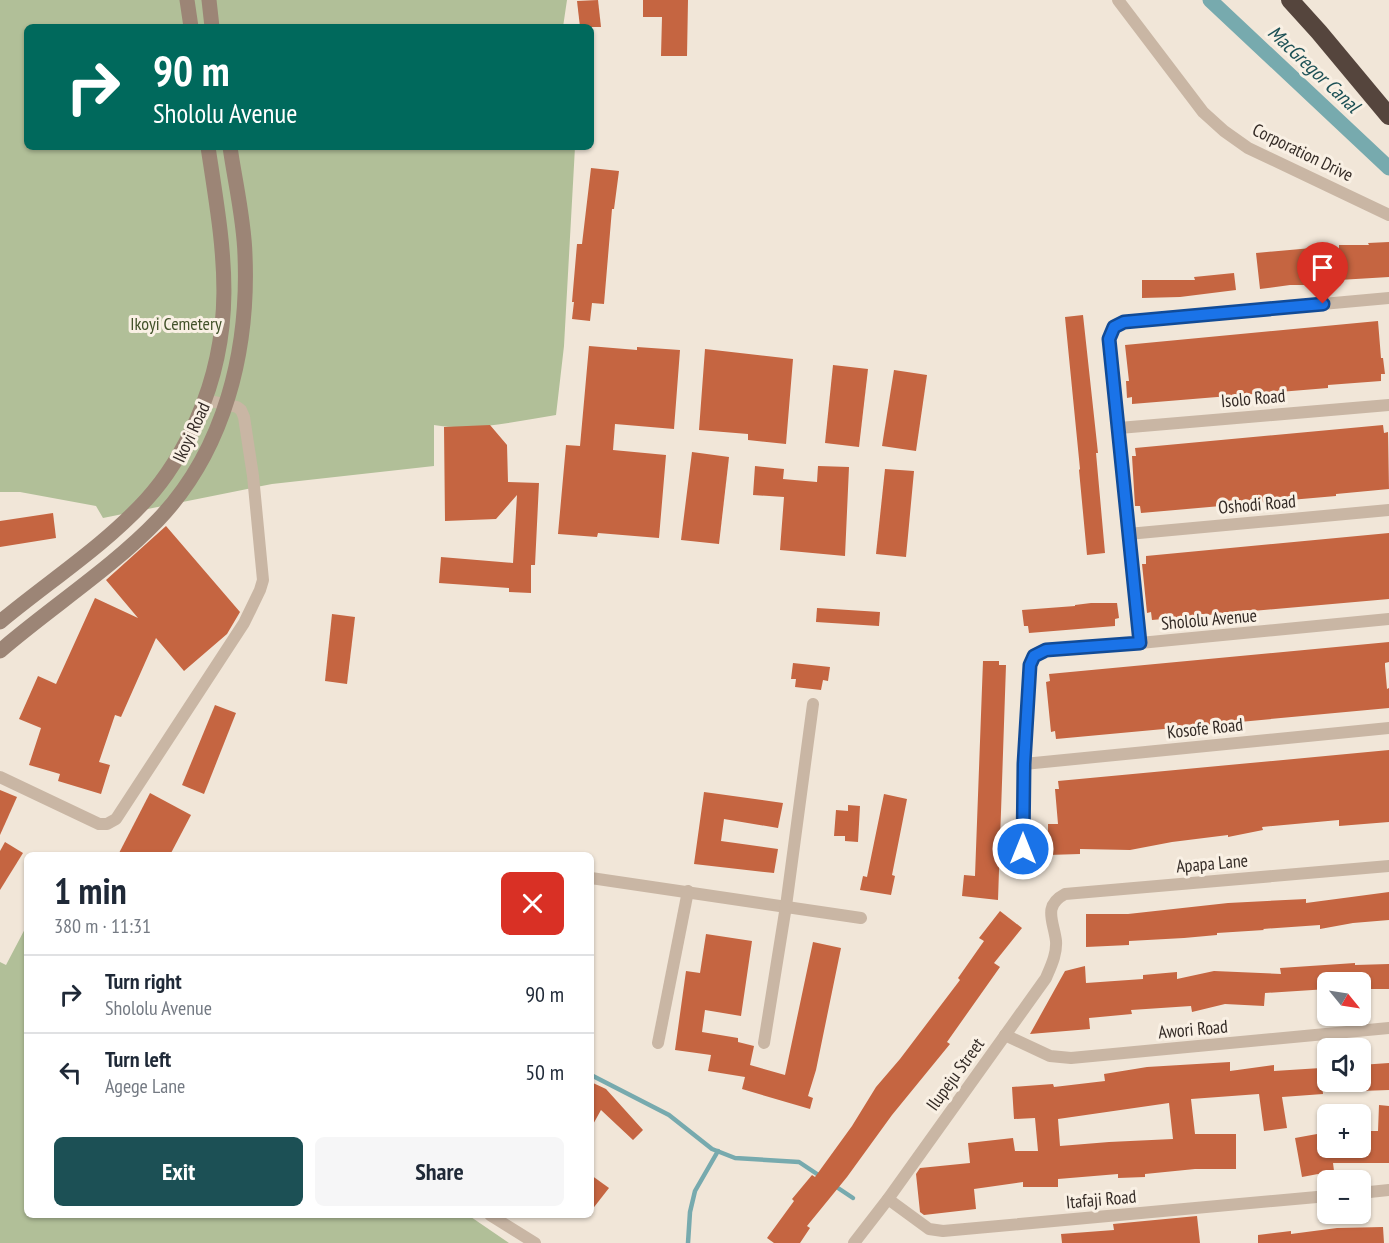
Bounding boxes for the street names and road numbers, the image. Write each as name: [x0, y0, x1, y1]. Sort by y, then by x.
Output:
street label: Corporation Drive: [1249, 118, 1357, 186]
street label: Isolo Road: [1220, 384, 1286, 412]
street label: Ikoyi Road: [167, 398, 215, 466]
street label: Oshodi Road: [1217, 489, 1297, 519]
street label: Shololu Avenue: [1160, 603, 1258, 635]
street label: Kosofe Road: [1166, 713, 1244, 743]
street label: Apapa Lane: [1175, 848, 1249, 878]
street label: Awori Road: [1157, 1015, 1229, 1043]
street label: Ilupeju Street: [921, 1033, 989, 1115]
street label: Itafaji Road: [1065, 1184, 1137, 1214]

